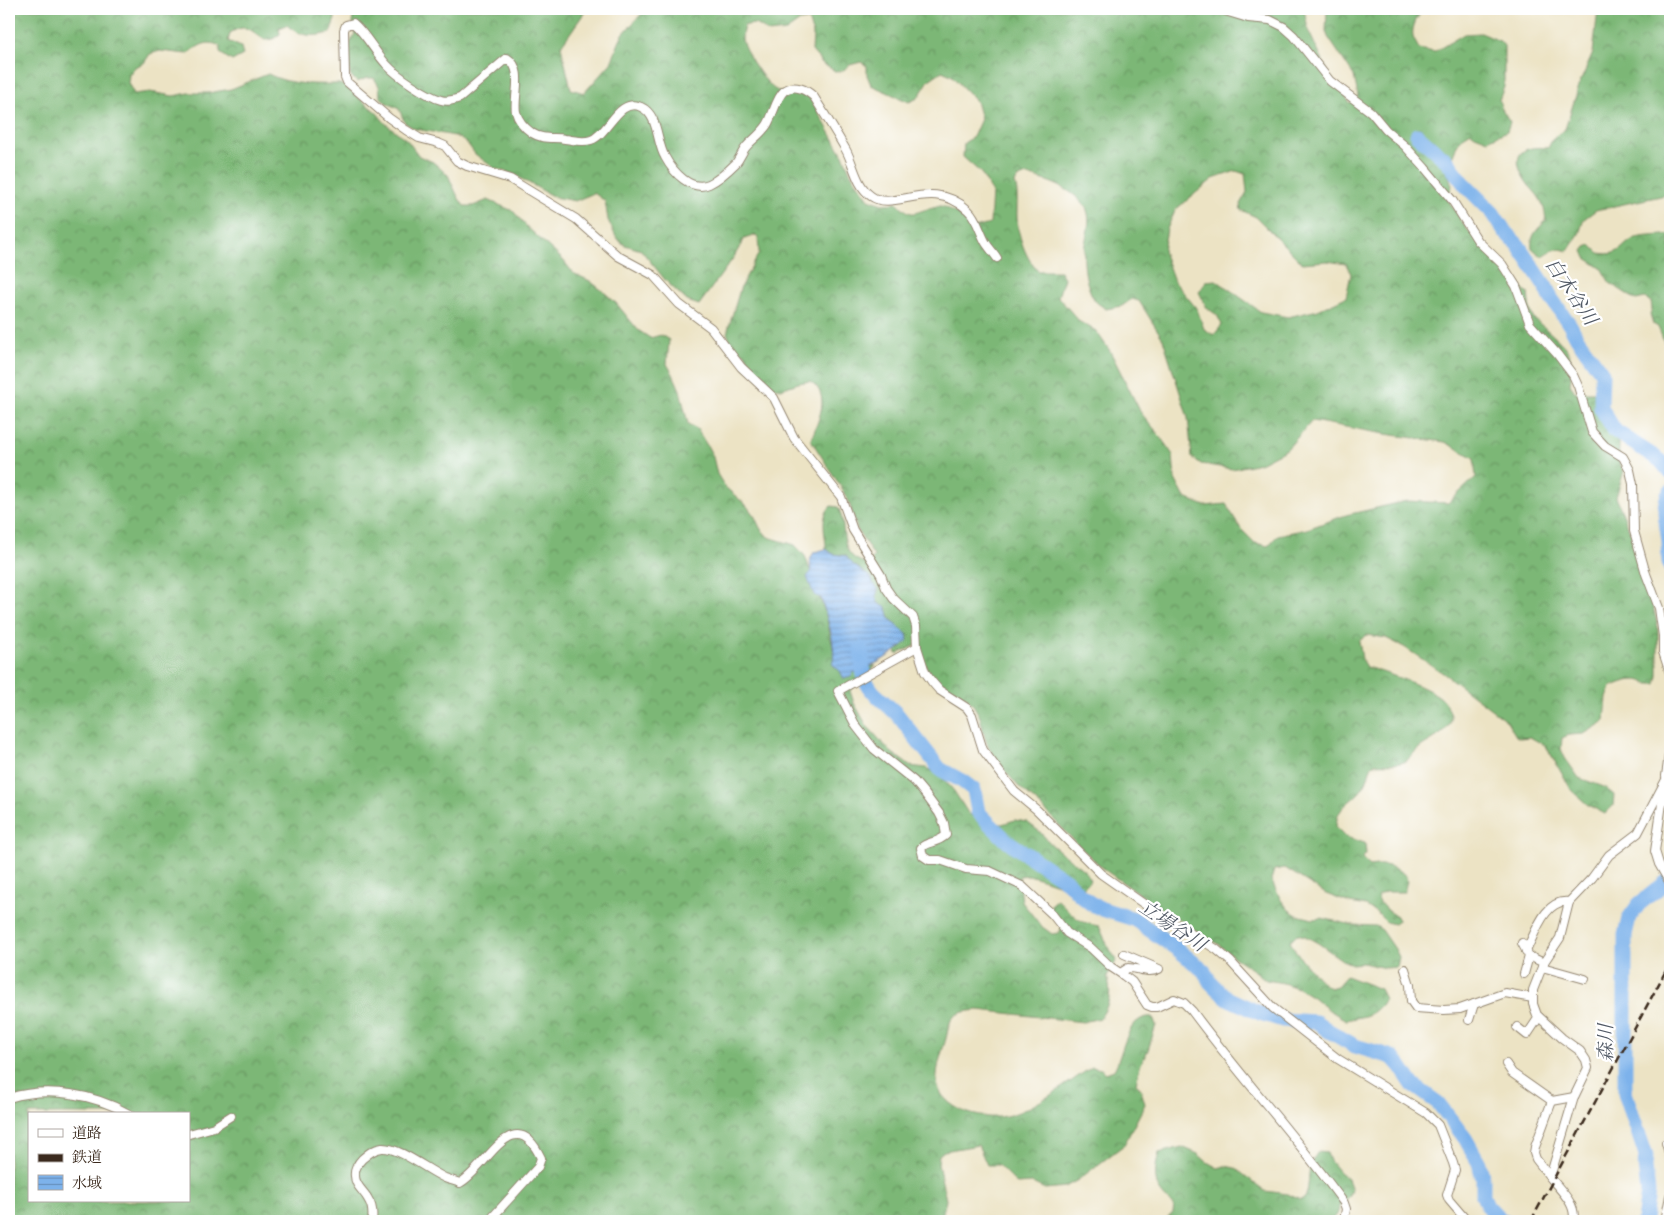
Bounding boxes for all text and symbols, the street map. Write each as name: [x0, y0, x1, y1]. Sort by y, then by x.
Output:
water label: 白木谷川: [1541, 254, 1603, 331]
water label: 立場谷川: [1135, 895, 1212, 957]
water label: 森川: [1595, 1022, 1617, 1062]
legend: [28, 1112, 190, 1202]
text: 道路: [72, 1124, 102, 1142]
text: 鉄道: [72, 1148, 102, 1166]
text: 水域: [72, 1174, 102, 1192]

